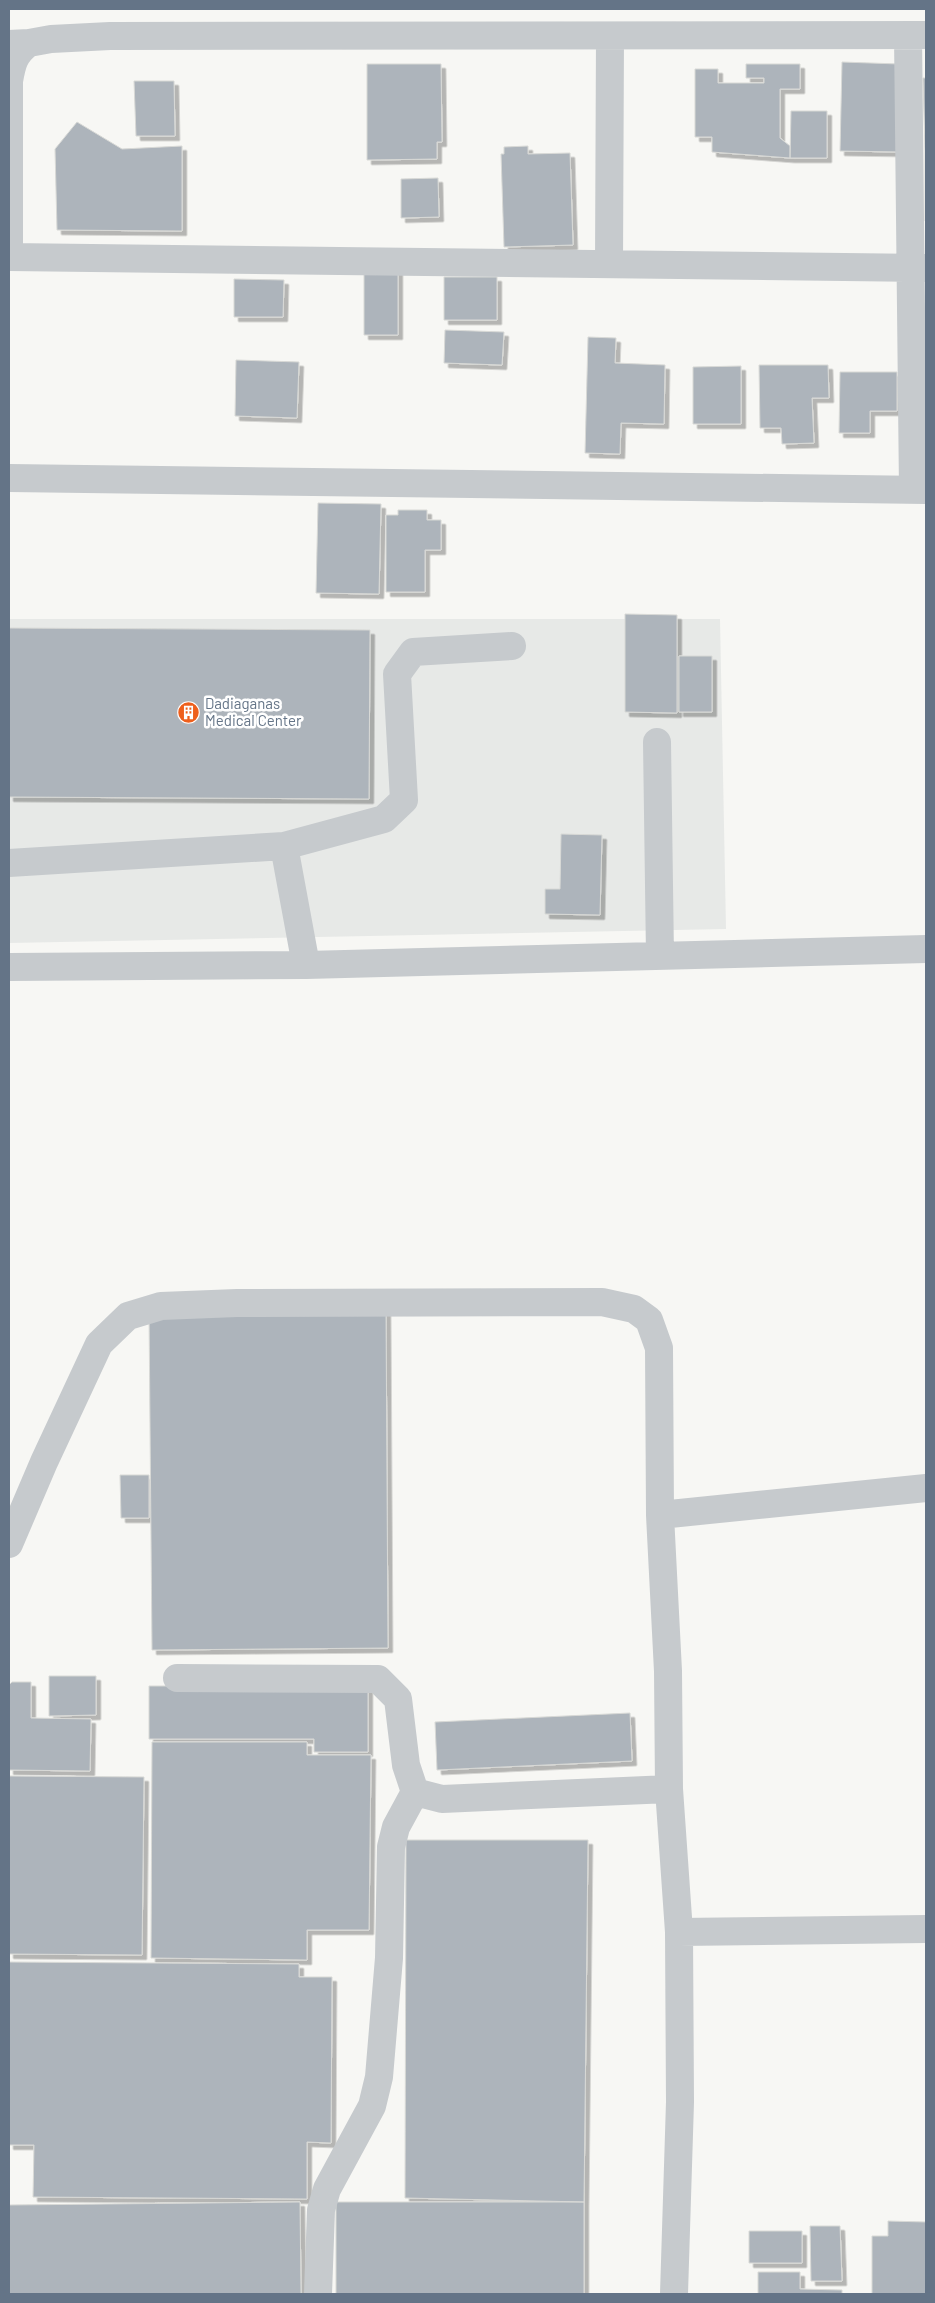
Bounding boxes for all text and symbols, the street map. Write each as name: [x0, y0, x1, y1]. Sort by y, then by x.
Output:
place label: Dadiaganas Medical Center: [205, 694, 302, 729]
building icon: Dadiaganas Medical Center: [177, 701, 201, 725]

